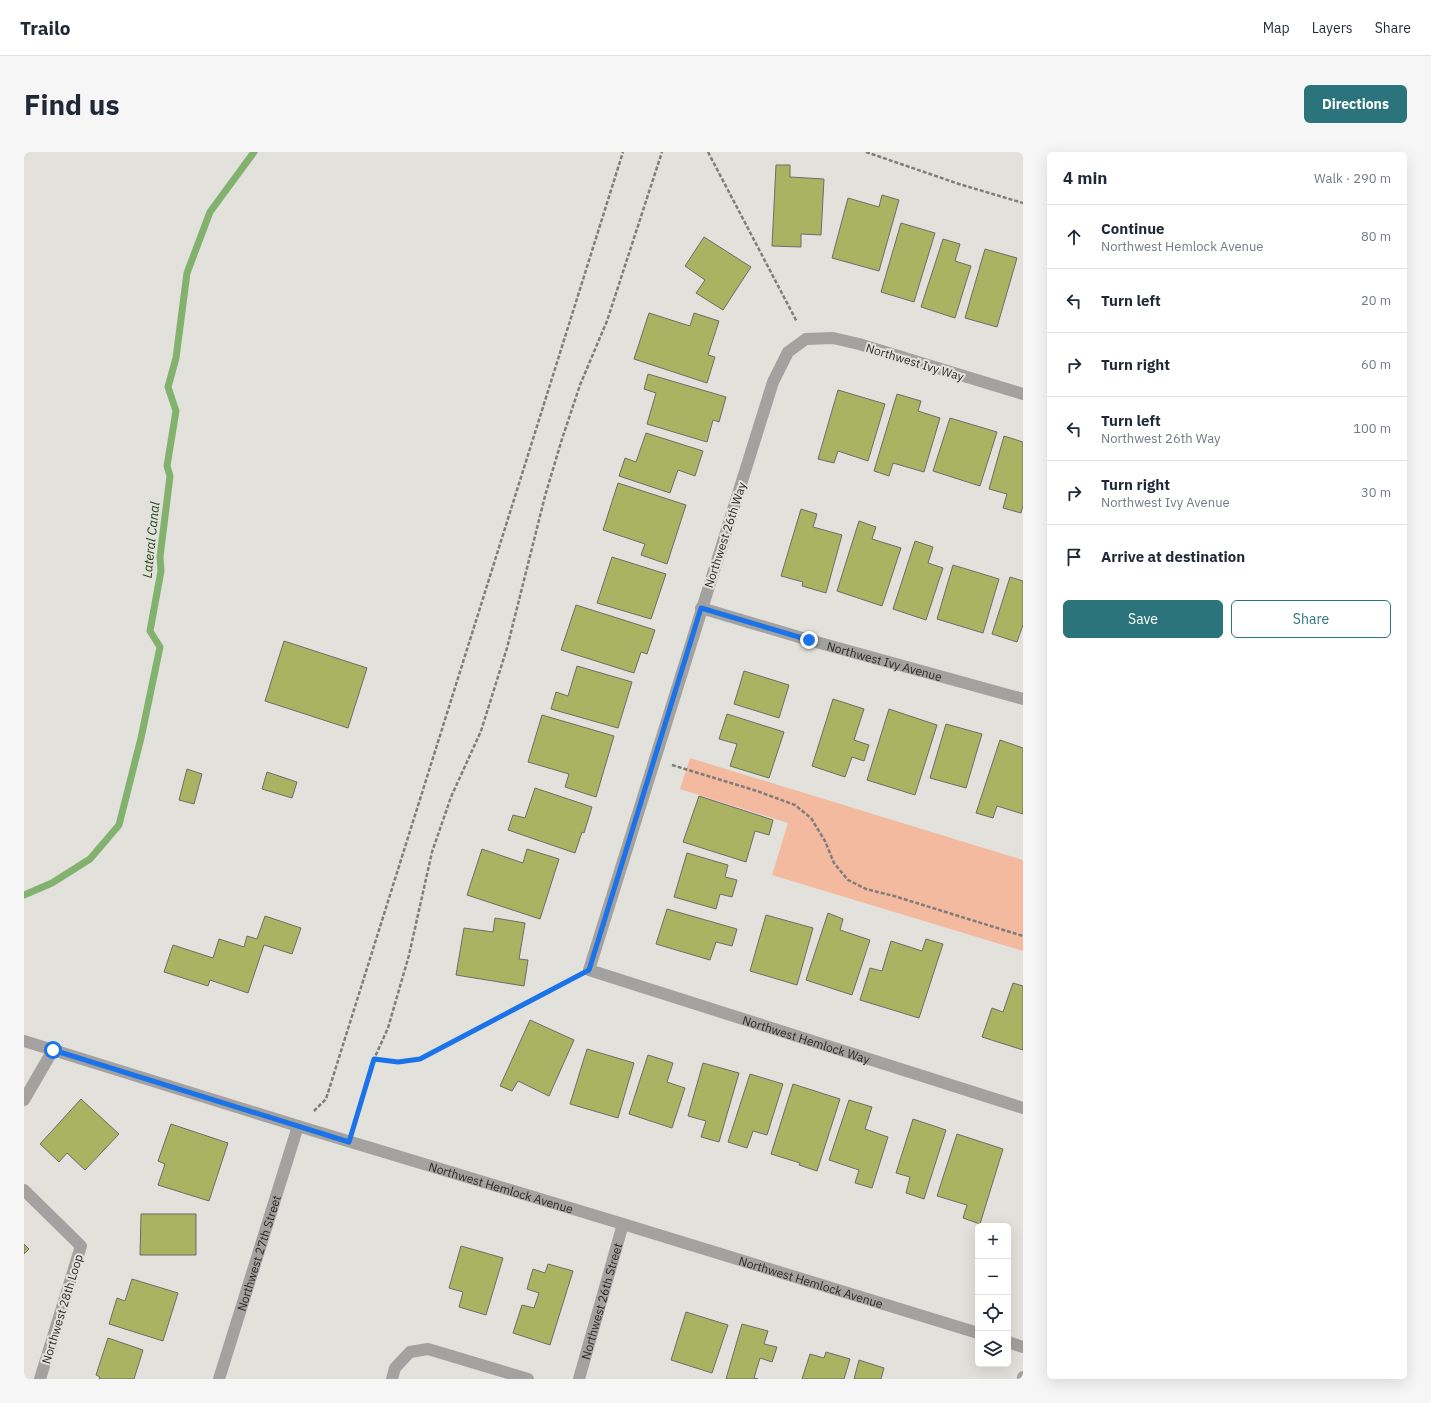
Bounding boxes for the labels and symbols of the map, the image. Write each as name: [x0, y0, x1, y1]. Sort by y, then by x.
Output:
street label: Northwest Ivy Way: [864, 340, 966, 384]
street label: Northwest 26th Way: [701, 480, 749, 590]
water label: Lateral Canal: [139, 500, 164, 579]
route end: [800, 631, 818, 649]
street label: Northwest Ivy Avenue: [825, 638, 944, 684]
street label: Northwest Hemlock Way: [741, 1012, 872, 1066]
route start: [44, 1041, 62, 1059]
street label: Northwest Hemlock Avenue: [427, 1158, 576, 1216]
street label: Northwest 27th Street: [233, 1193, 283, 1313]
street label: Northwest 26th Street: [577, 1241, 625, 1361]
street label: Northwest 28th Loop: [38, 1252, 86, 1366]
street label: Northwest Hemlock Avenue: [737, 1253, 885, 1311]

